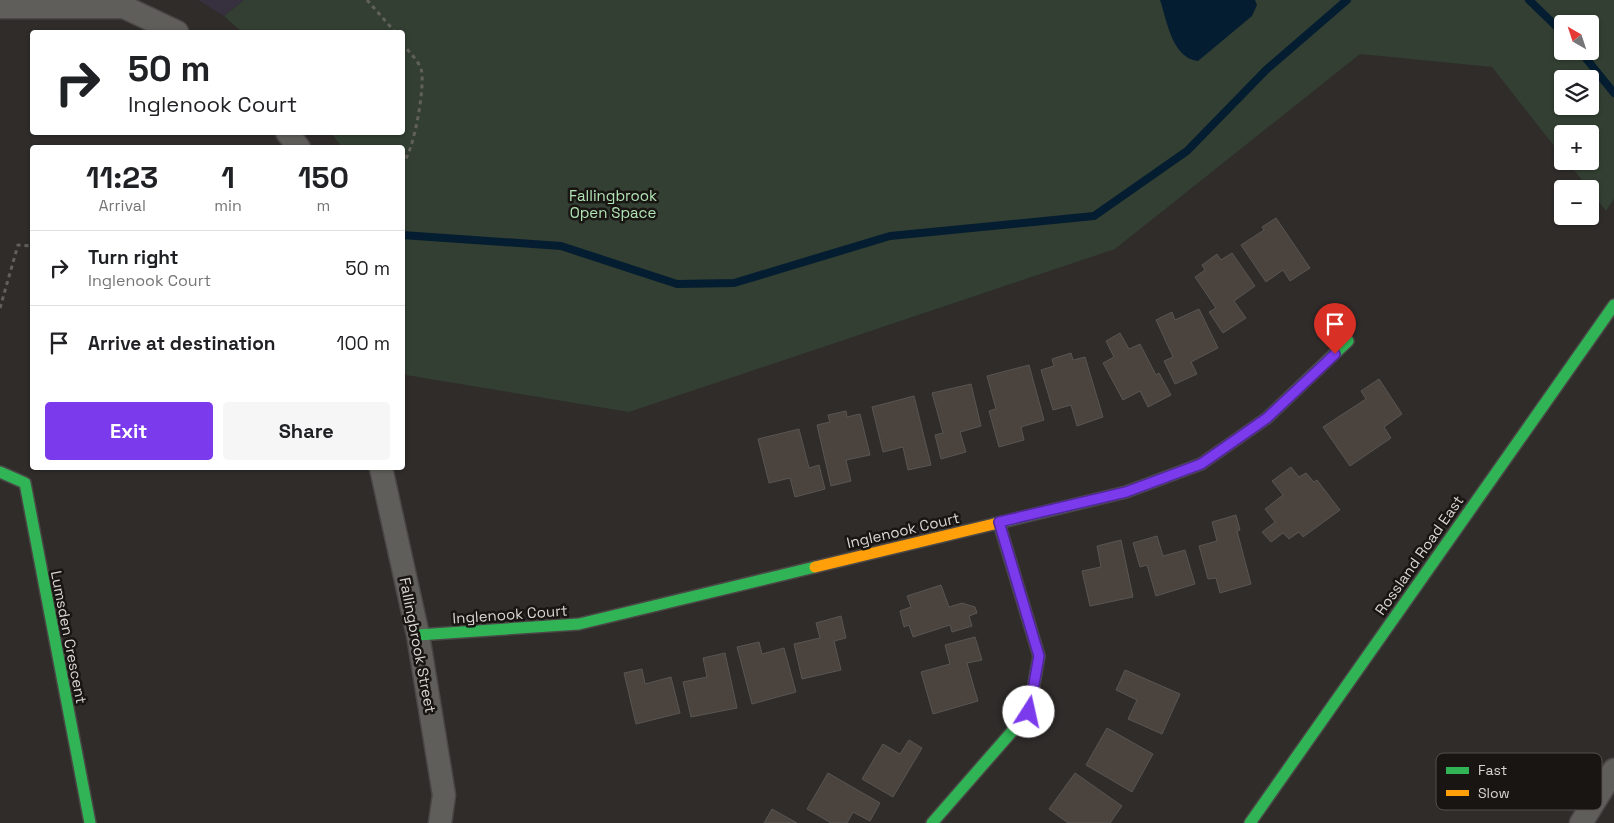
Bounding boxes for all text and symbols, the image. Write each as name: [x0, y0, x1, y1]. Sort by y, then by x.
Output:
north arrow: [1554, 15, 1599, 60]
map controls: [1554, 15, 1599, 225]
text: 50 m: [128, 47, 210, 91]
icon: right: [45, 50, 110, 115]
button: layers: [1554, 70, 1599, 115]
text: Inglenook Court: [128, 90, 297, 118]
button: +: [1554, 125, 1599, 170]
text: 11:23: [86, 158, 158, 197]
text: 1: [221, 158, 235, 197]
text: 150: [298, 158, 349, 197]
button: −: [1554, 180, 1599, 225]
park label: Fallingbrook Open Space: [569, 186, 657, 222]
text: Arrival: [98, 195, 146, 216]
text: min: [214, 195, 242, 216]
text: m: [317, 195, 330, 216]
text: Turn right: [88, 245, 178, 270]
icon: right: [45, 254, 73, 282]
text: 50 m: [345, 256, 390, 281]
text: Inglenook Court: [88, 270, 211, 291]
pin: [1314, 303, 1356, 354]
icon: arrive: [1321, 310, 1349, 338]
icon: arrive: [45, 329, 73, 357]
text: Arrive at destination: [88, 331, 276, 356]
text: 100 m: [336, 331, 390, 356]
button: Exit: [45, 402, 213, 460]
button: Share: [223, 402, 390, 460]
street label: Rossland Road East: [1371, 491, 1468, 619]
street label: Inglenook Court: [845, 508, 961, 552]
street label: Lumsden Crescent: [47, 569, 91, 705]
street label: Fallingbrook Street: [396, 576, 440, 715]
street label: Inglenook Court: [452, 600, 568, 627]
position arrow: [1002, 685, 1054, 737]
legend: [1436, 753, 1602, 810]
text: Fast: [1478, 761, 1507, 779]
text: Slow: [1478, 784, 1510, 802]

